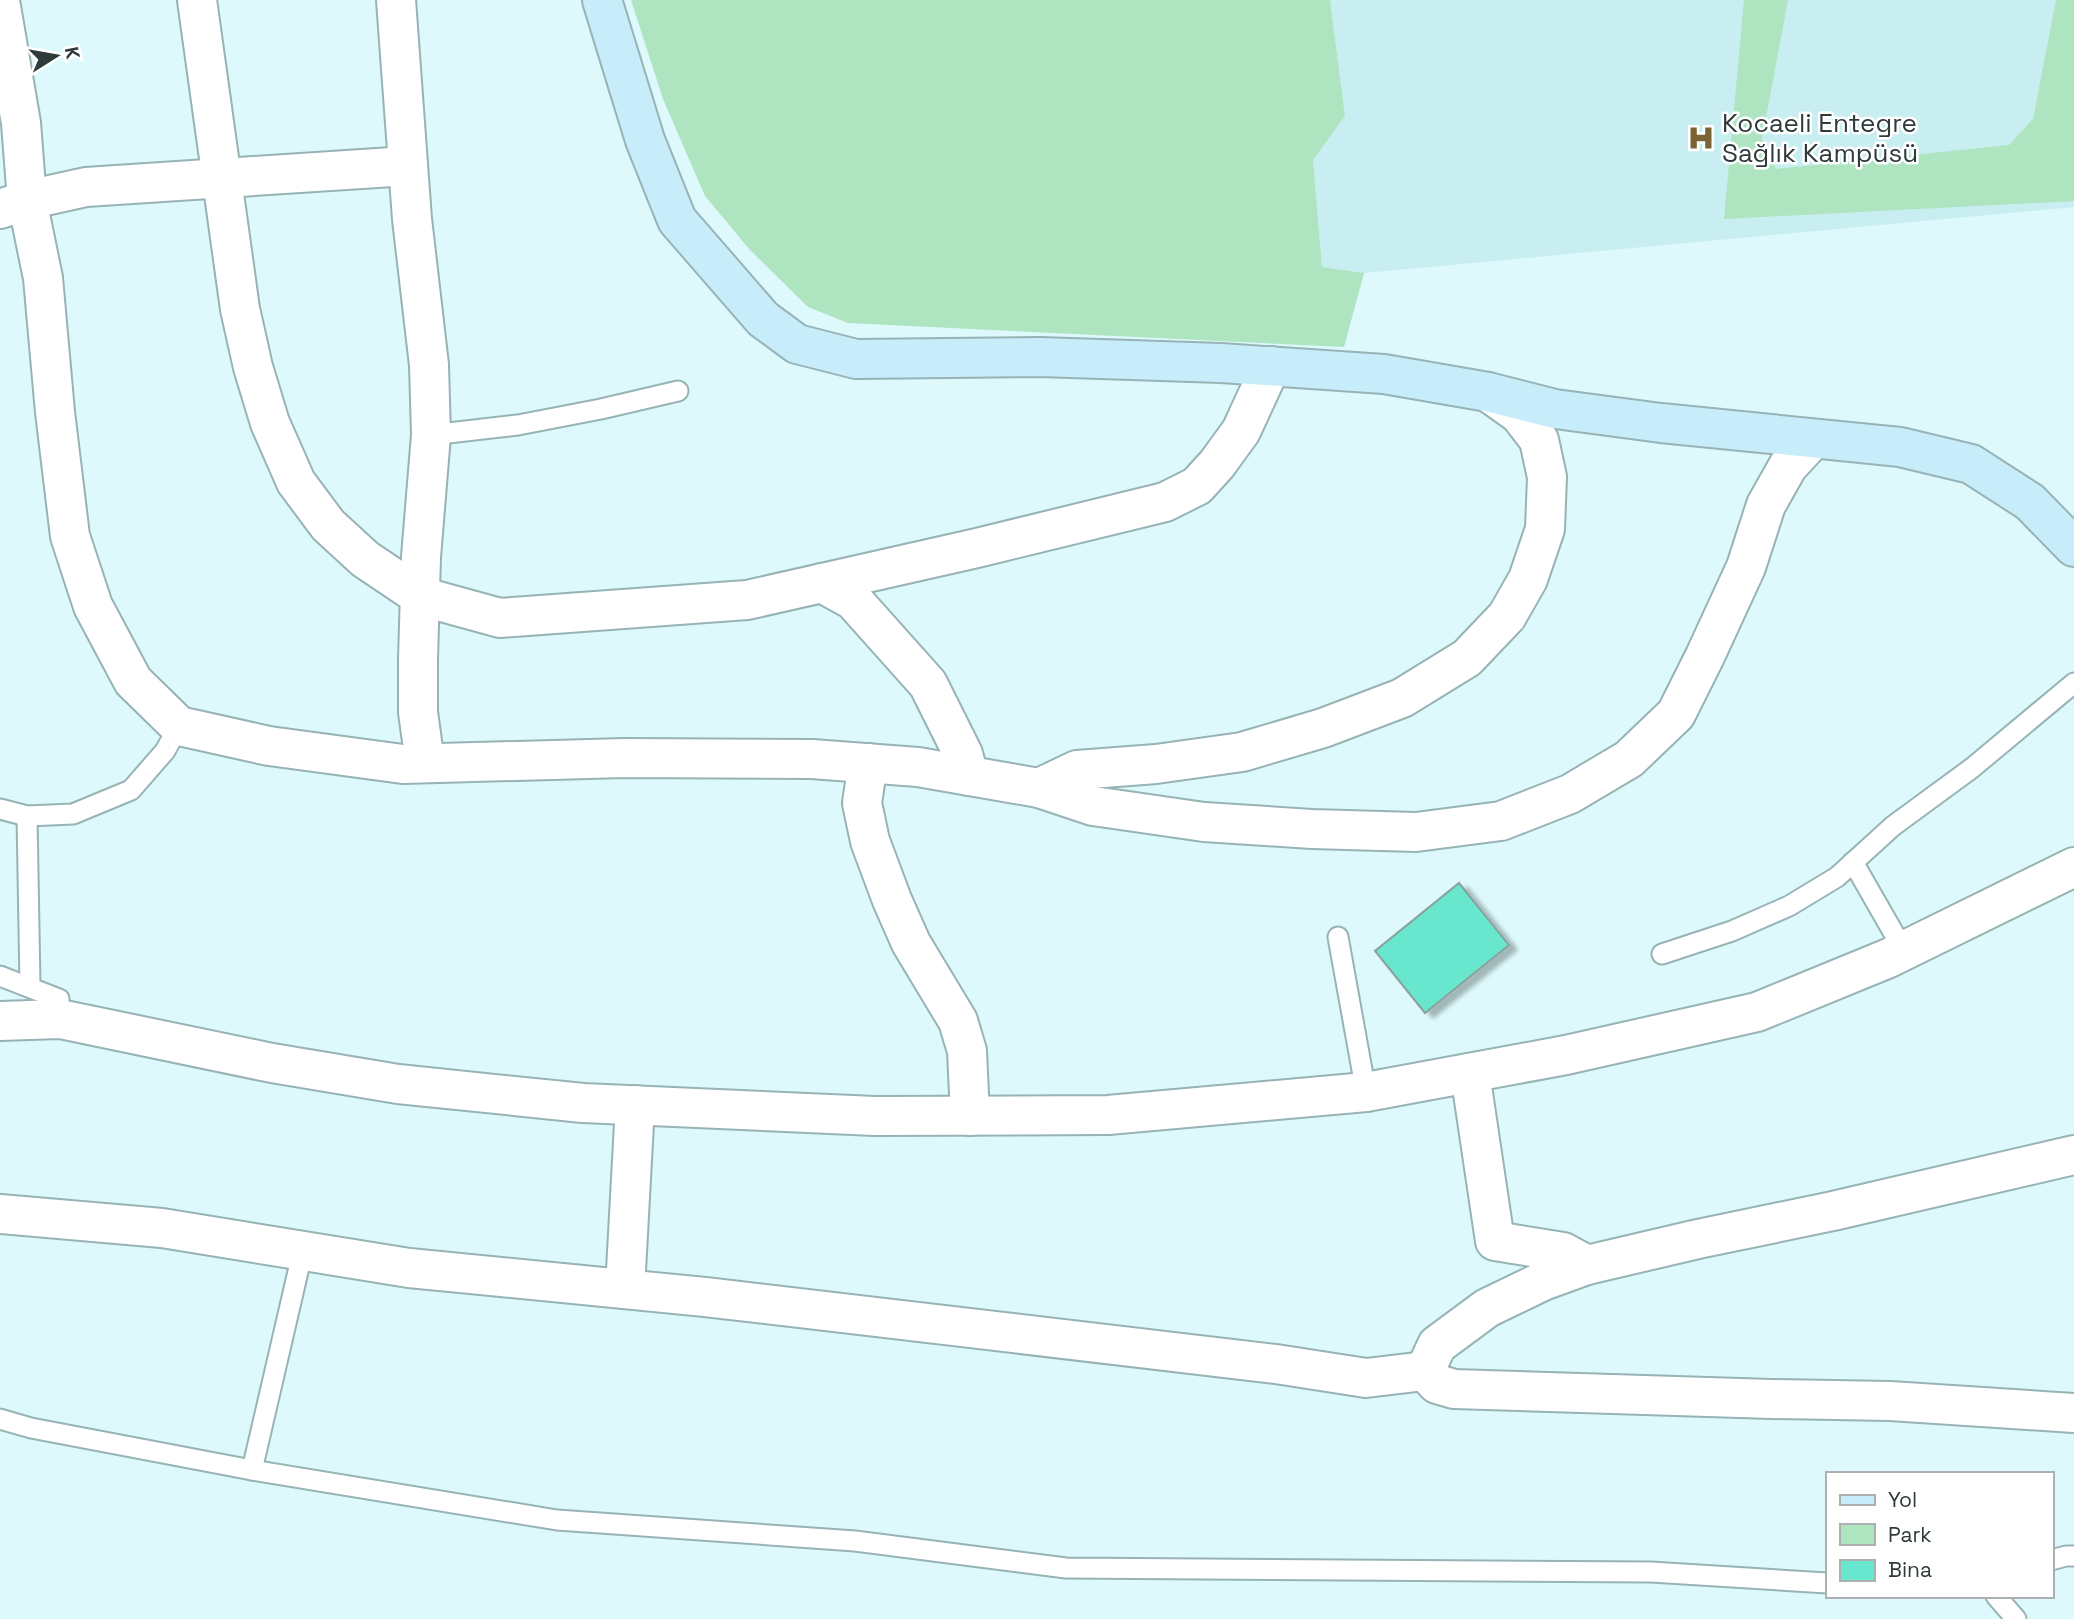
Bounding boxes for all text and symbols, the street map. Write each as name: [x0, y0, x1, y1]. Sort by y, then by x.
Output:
north arrow: [21, 21, 91, 91]
text: K: [59, 45, 86, 61]
place label: Kocaeli Entegre Sağlık Kampüsü: [1722, 106, 1918, 170]
hospital icon: Kocaeli Entegre Sağlık Kampüsü: [1686, 123, 1716, 153]
legend: [1826, 1472, 2053, 1598]
text: Yol: [1888, 1486, 1917, 1513]
text: Park: [1888, 1521, 1932, 1548]
text: Bina: [1888, 1556, 1932, 1583]

